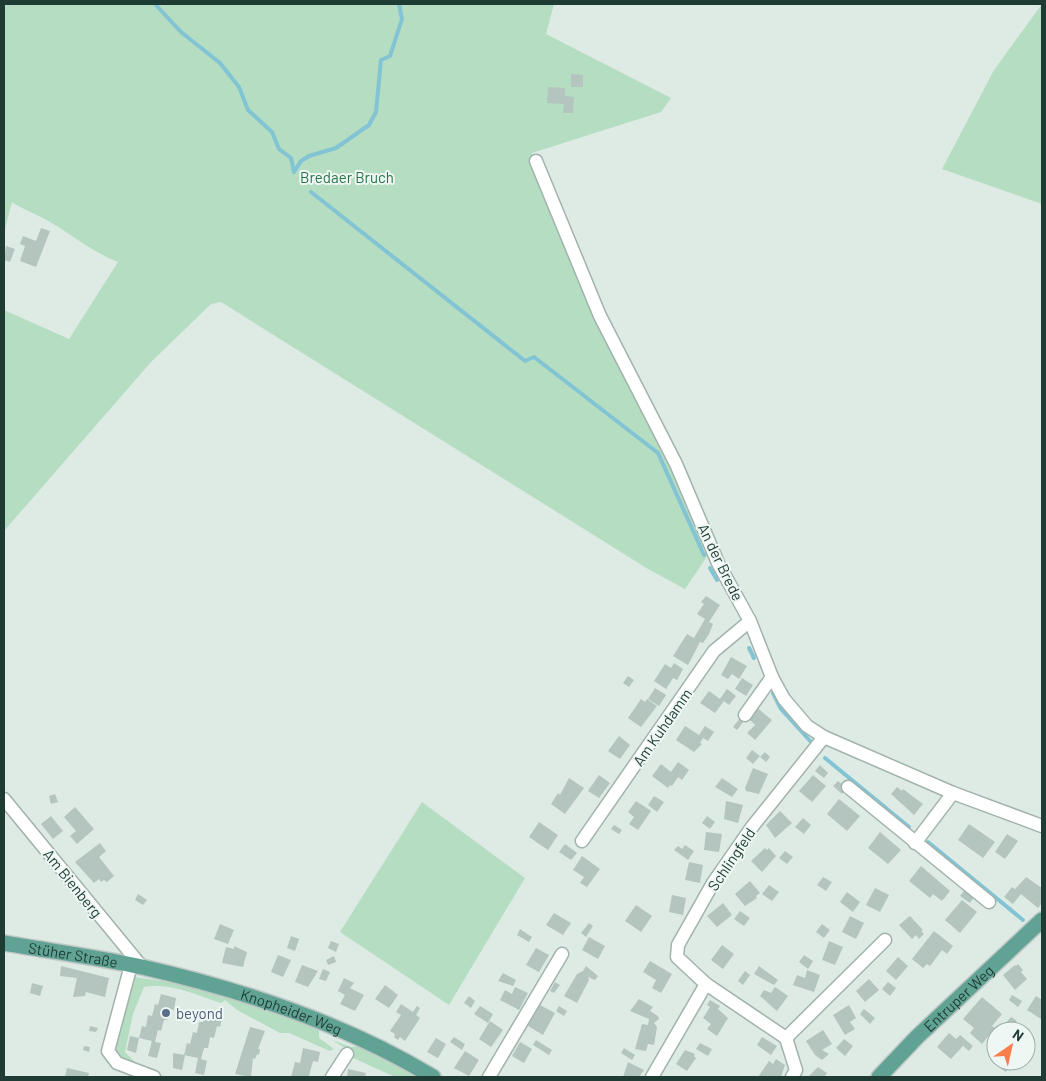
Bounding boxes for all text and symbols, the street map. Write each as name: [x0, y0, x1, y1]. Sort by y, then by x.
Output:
park label: Bredaer Bruch: [300, 168, 394, 186]
street label: An der Brede: [695, 520, 747, 604]
street label: Am Kuhdamm: [629, 685, 695, 769]
street label: Schlingfeld: [703, 824, 759, 894]
street label: Am Bienberg: [40, 845, 106, 921]
street label: Stüher Straße: [27, 938, 119, 971]
street label: Entruper Weg: [920, 961, 997, 1035]
street label: Knopheider Weg: [238, 985, 345, 1038]
place label: beyond: [176, 1004, 223, 1022]
marker: beyond: [160, 1007, 172, 1019]
north arrow: [986, 1021, 1036, 1071]
text: N: [1010, 1025, 1027, 1044]

